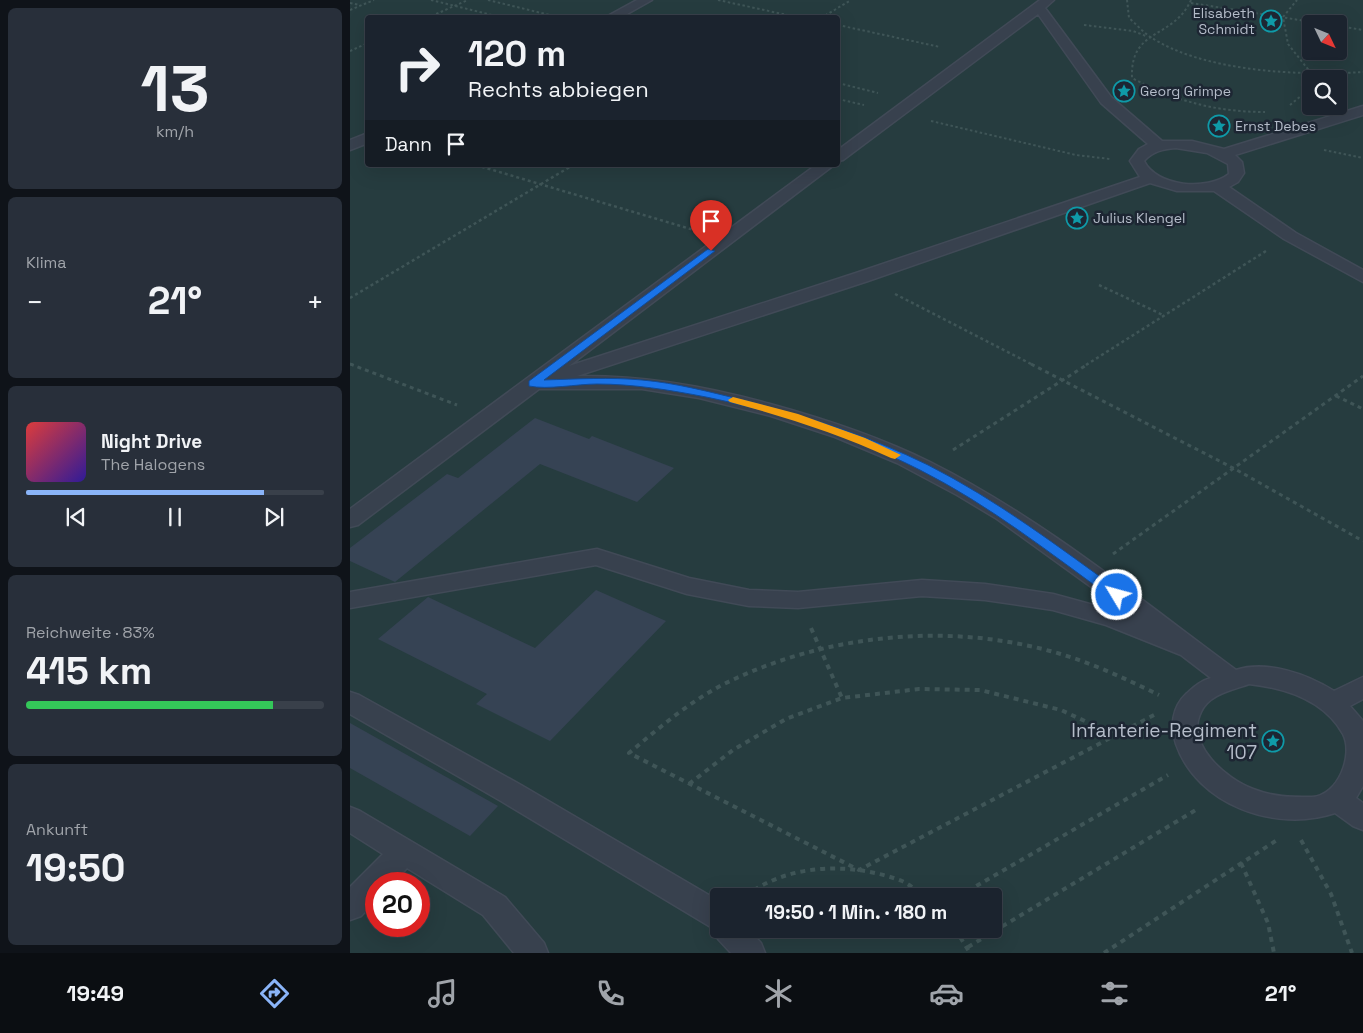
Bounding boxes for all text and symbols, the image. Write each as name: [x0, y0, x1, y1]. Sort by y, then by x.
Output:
place label: Elisabeth Schmidt: [1193, 4, 1255, 38]
place icon: Elisabeth Schmidt: [1259, 9, 1283, 33]
north arrow: [1302, 15, 1348, 60]
map controls: [1302, 15, 1347, 115]
text: 120 m: [468, 32, 566, 76]
icon: right: [385, 35, 450, 100]
text: 13: [141, 47, 209, 130]
button: search: [1302, 70, 1347, 115]
text: Rechts abbiegen: [468, 75, 649, 103]
place icon: Georg Grimpe: [1112, 79, 1136, 103]
place label: Georg Grimpe: [1140, 82, 1231, 100]
place icon: Ernst Debes: [1207, 114, 1231, 138]
place label: Ernst Debes: [1235, 117, 1316, 135]
text: km/h: [156, 121, 194, 142]
icon: arrive: [442, 130, 470, 158]
text: Dann: [385, 132, 432, 157]
pin: [690, 200, 732, 251]
place icon: Julius Klengel: [1065, 206, 1089, 230]
icon: arrive: [697, 207, 725, 235]
place label: Julius Klengel: [1093, 209, 1185, 227]
text: Klima: [26, 252, 67, 273]
text: 21°: [148, 277, 202, 325]
text: −: [26, 284, 43, 320]
text: +: [307, 284, 324, 320]
text: Night Drive: [101, 429, 202, 454]
text: The Halogens: [101, 454, 205, 475]
icon: previous: [62, 503, 90, 531]
icon: pause: [161, 503, 189, 531]
icon: next: [260, 503, 288, 531]
position arrow: [1090, 568, 1142, 620]
text: Reichweite · 83%: [26, 622, 155, 643]
text: 415 km: [26, 647, 152, 695]
place label: Infanterie-Regiment 107: [1071, 718, 1257, 765]
place icon: Infanterie-Regiment 107: [1261, 729, 1285, 753]
text: Ankunft: [26, 819, 88, 840]
text: 19:50: [26, 844, 125, 892]
speed limit sign: 20: [365, 872, 430, 937]
text: 19:50 · 1 Min. · 180 m: [765, 900, 947, 925]
icon: directions: [257, 976, 292, 1011]
icon: music: [425, 976, 460, 1011]
icon: phone: [593, 976, 628, 1011]
icon: climate: [761, 976, 796, 1011]
icon: car: [929, 976, 964, 1011]
icon: filters: [1097, 976, 1132, 1011]
text: 19:49: [66, 979, 124, 1007]
text: 21°: [1265, 979, 1297, 1007]

